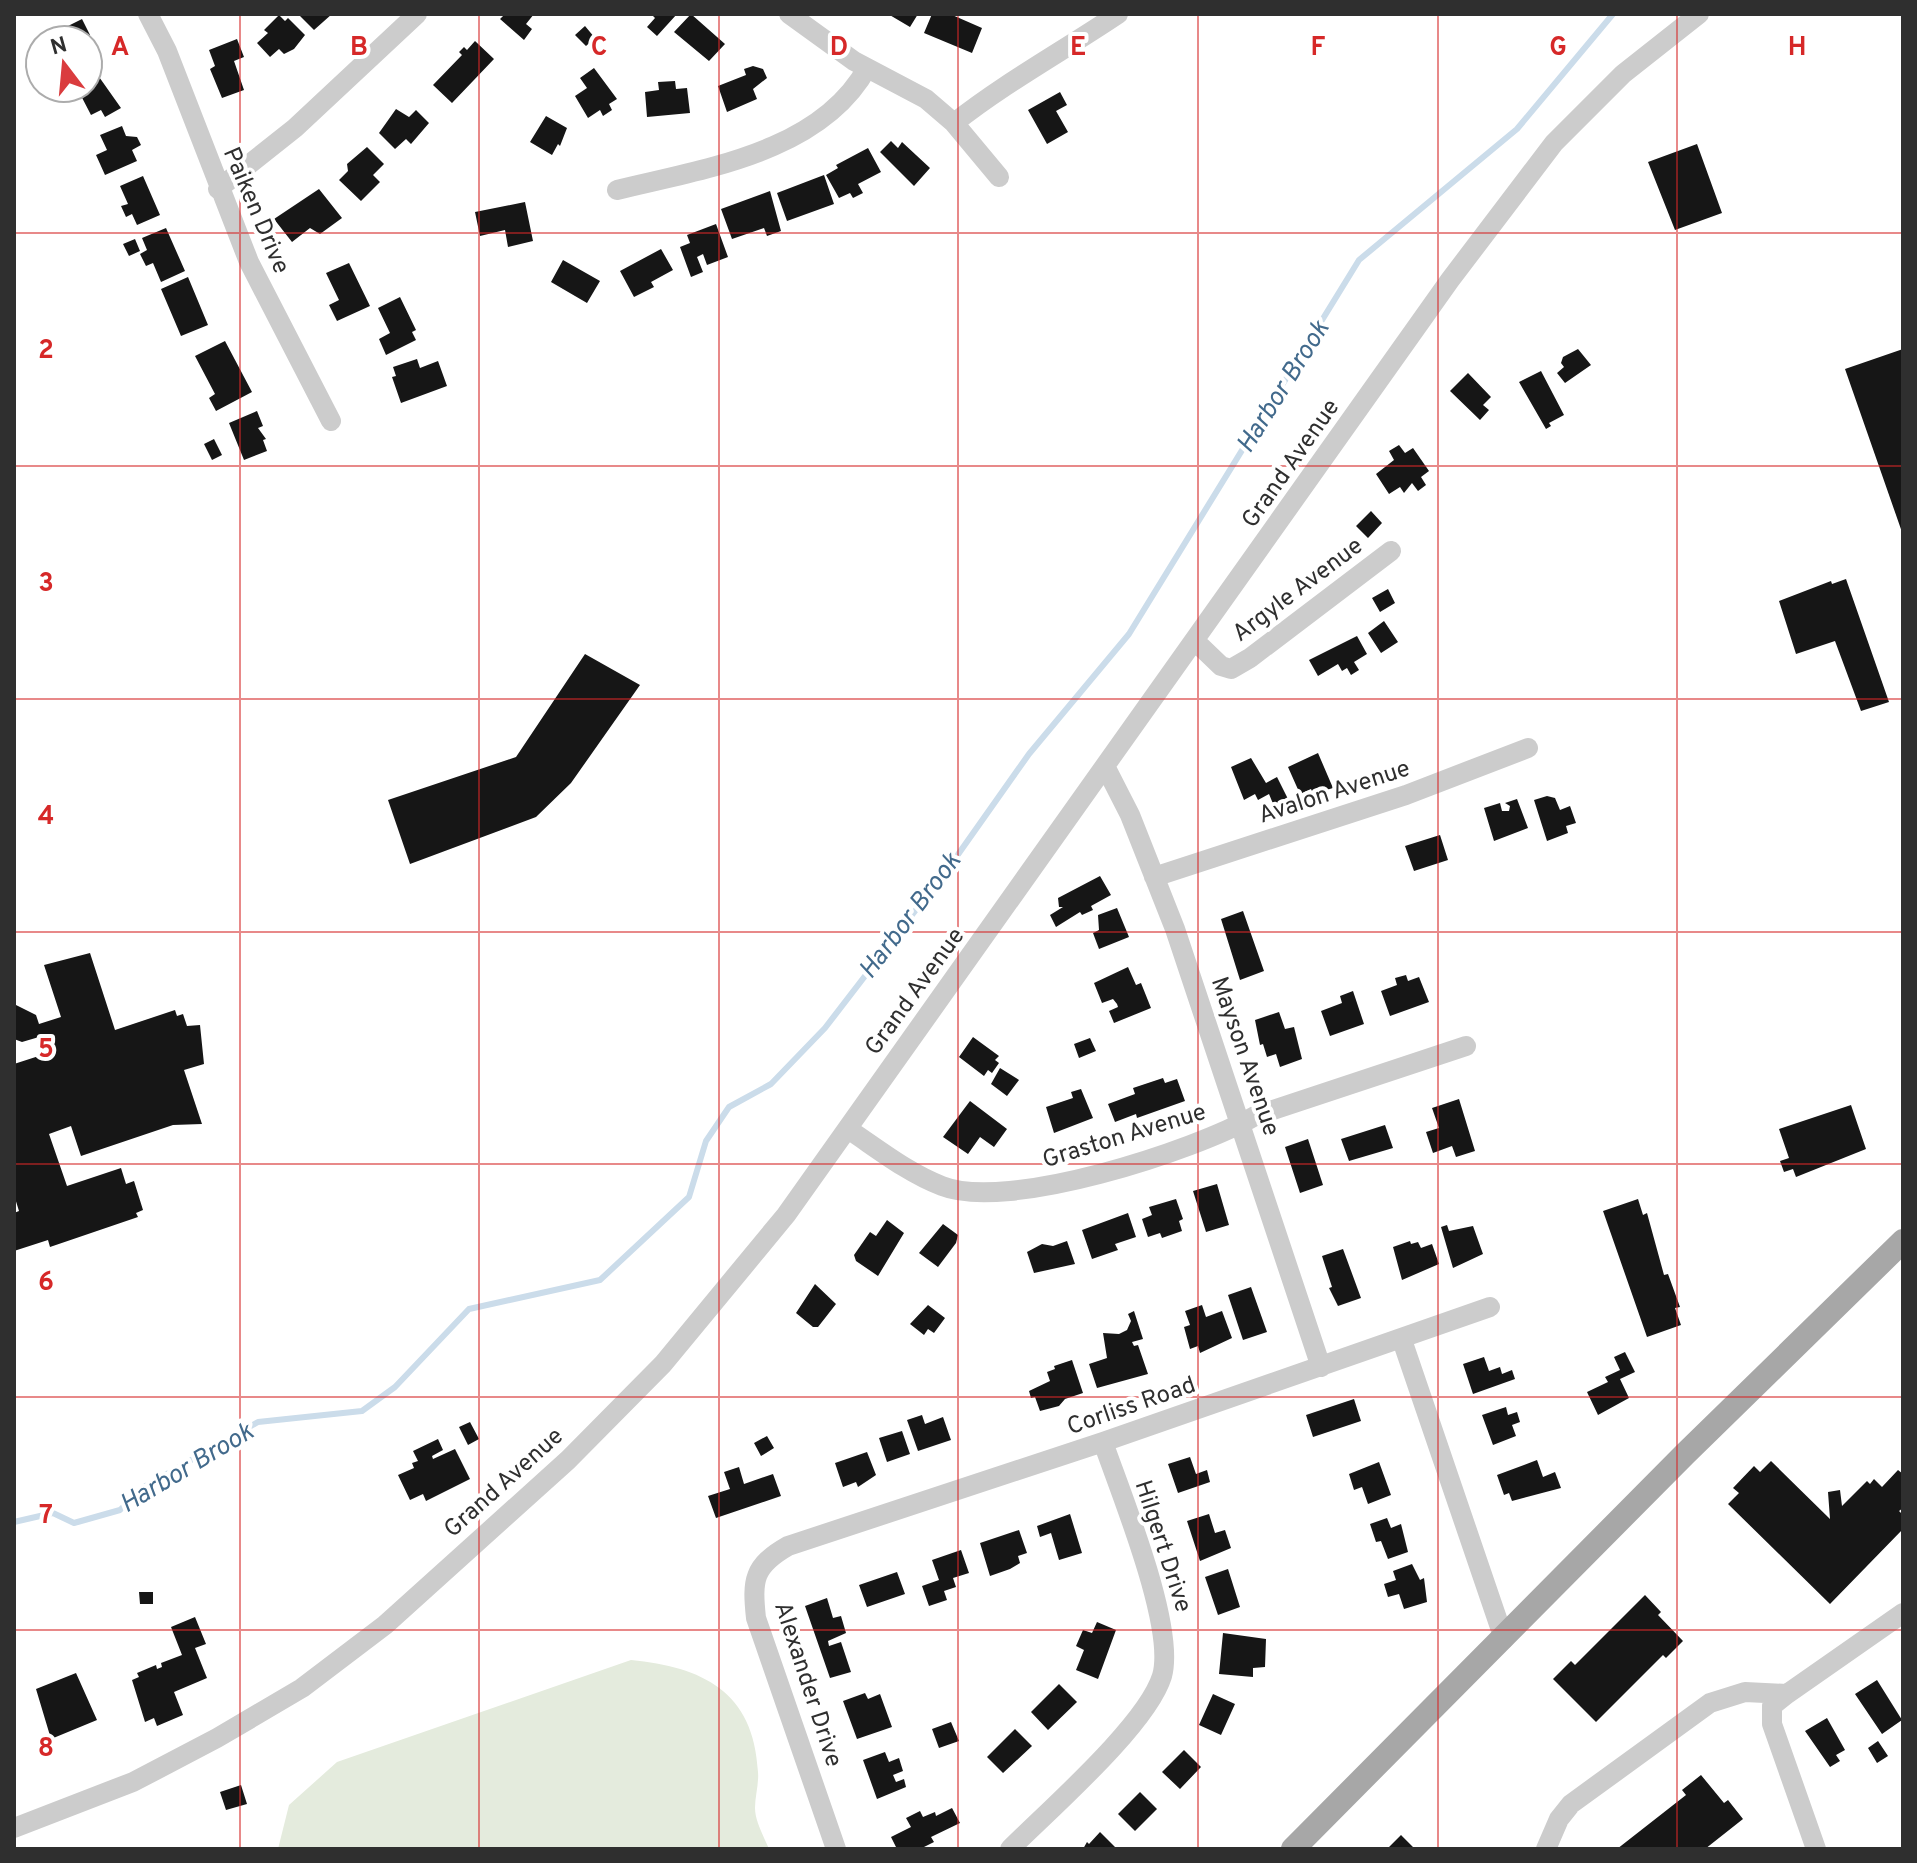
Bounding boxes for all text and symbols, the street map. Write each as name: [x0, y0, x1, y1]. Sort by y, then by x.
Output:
north arrow: [24, 24, 104, 104]
text: N: [48, 32, 70, 62]
text: A: [111, 32, 129, 65]
text: B: [350, 32, 368, 65]
text: C: [591, 32, 607, 65]
text: D: [830, 32, 848, 65]
text: E: [1070, 32, 1086, 65]
text: F: [1311, 32, 1326, 65]
text: G: [1549, 32, 1567, 65]
text: H: [1788, 32, 1806, 65]
street label: Paiken Drive: [215, 143, 295, 279]
water label: Harbor Brook: [1230, 314, 1338, 460]
text: 2: [38, 335, 54, 368]
street label: Grand Avenue: [1236, 394, 1347, 534]
street label: Argyle Avenue: [1227, 532, 1369, 649]
text: 3: [38, 568, 54, 601]
street label: Avalon Avenue: [1255, 754, 1414, 832]
text: 4: [38, 801, 54, 834]
water label: Harbor Brook: [853, 846, 970, 986]
street label: Grand Avenue: [859, 922, 972, 1062]
street label: Mayson Avenue: [1203, 973, 1285, 1140]
text: 5: [38, 1034, 54, 1067]
street label: Graston Avenue: [1039, 1098, 1210, 1176]
text: 6: [38, 1267, 54, 1300]
street label: Corliss Road: [1063, 1371, 1200, 1443]
water label: Harbor Brook: [114, 1416, 261, 1522]
street label: Grand Avenue: [438, 1422, 570, 1545]
street label: Hilgert Drive: [1127, 1477, 1198, 1616]
text: 7: [39, 1500, 53, 1533]
street label: Alexander Drive: [766, 1598, 848, 1771]
text: 8: [38, 1733, 54, 1766]

